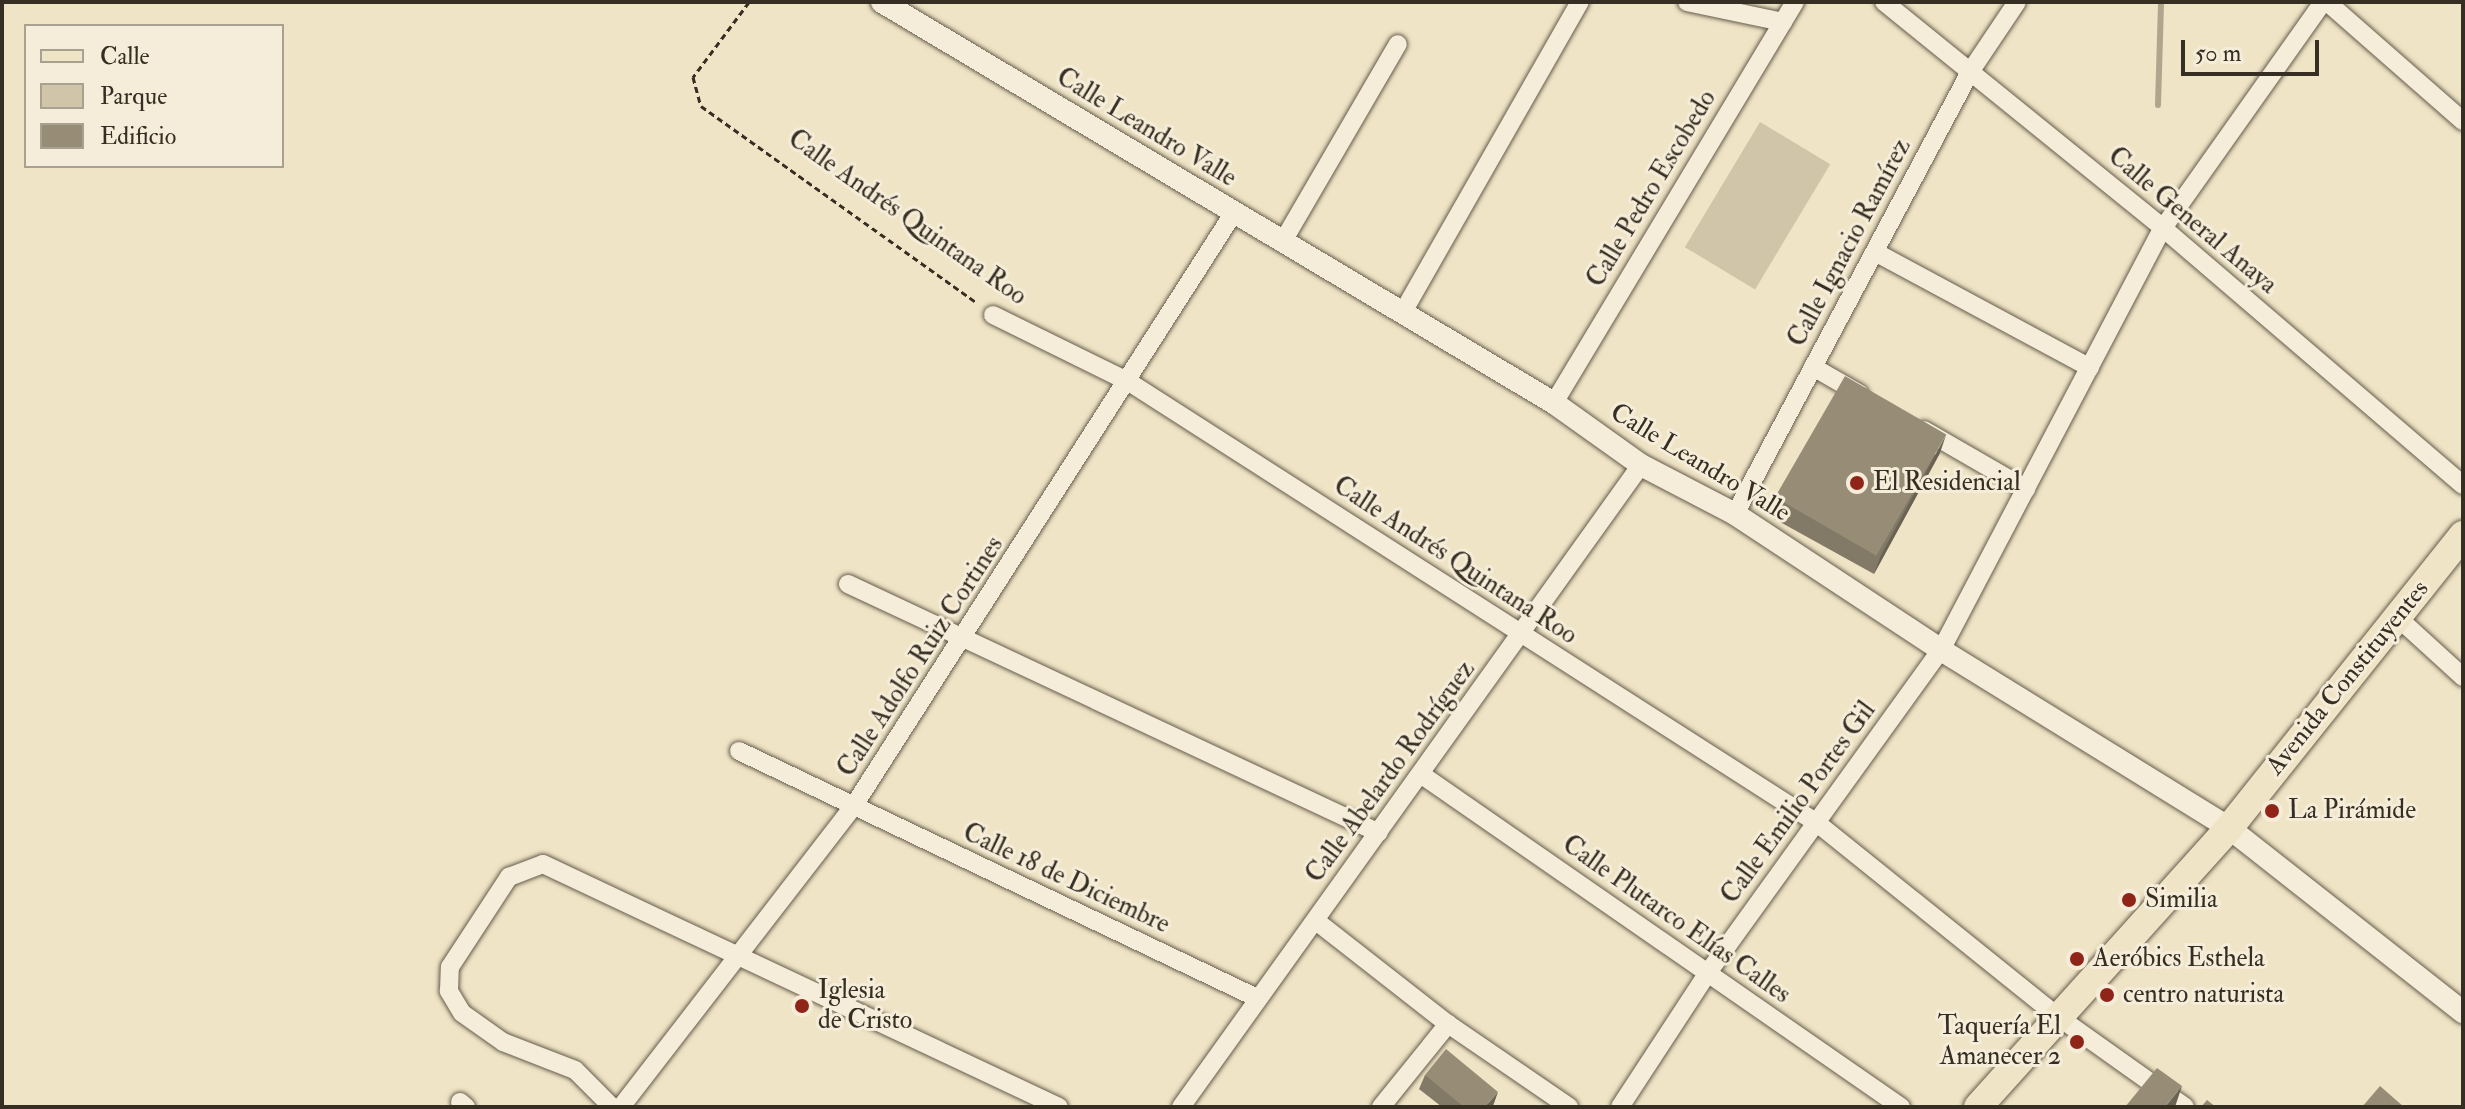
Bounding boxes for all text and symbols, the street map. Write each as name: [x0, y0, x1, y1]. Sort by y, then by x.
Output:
legend: [24, 24, 284, 168]
scale bar: [2185, 24, 2323, 74]
text: 50 m: [2195, 38, 2241, 69]
text: Calle: [100, 41, 150, 72]
street label: Calle Leandro Valle: [1050, 62, 1242, 194]
text: Parque: [100, 81, 167, 112]
street label: Calle Pedro Escobedo: [1581, 85, 1723, 293]
text: Edificio: [100, 121, 176, 152]
street label: Calle Andrés Quintana Roo: [782, 124, 1032, 312]
street label: Calle Ignacio Ramírez: [1782, 134, 1918, 352]
street label: Calle General Anaya: [2101, 141, 2283, 301]
street label: Calle Leandro Valle: [1604, 397, 1796, 529]
place label: El Residencial: [1873, 467, 2021, 499]
street label: Calle Andrés Quintana Roo: [1327, 470, 1583, 652]
marker: El Residencial: [1848, 474, 1866, 492]
street label: Calle Adolfo Ruiz Cortines: [832, 531, 1010, 783]
street label: Avenida Constituyentes: [2260, 574, 2436, 782]
street label: Calle Abelardo Rodríguez: [1300, 655, 1482, 889]
street label: Calle Emilio Portes Gil: [1715, 696, 1883, 910]
place label: La Pirámide: [2288, 795, 2416, 827]
marker: La Pirámide: [2263, 802, 2281, 820]
street label: Calle 18 de Diciembre: [958, 817, 1174, 941]
street label: Calle Plutarco Elías Calles: [1556, 829, 1796, 1011]
place label: Similia: [2145, 884, 2218, 916]
marker: Similia: [2120, 891, 2138, 909]
place label: Aeróbics Esthela: [2093, 943, 2265, 975]
marker: Aeróbics Esthela: [2068, 950, 2086, 968]
place label: Iglesia de Cristo: [818, 975, 912, 1036]
place label: centro naturista: [2123, 979, 2284, 1011]
marker: centro naturista: [2098, 986, 2116, 1004]
marker: Iglesia de Cristo: [793, 997, 811, 1015]
place label: Taquería El Amanecer 2: [1938, 1011, 2061, 1072]
marker: Taquería El Amanecer 2: [2068, 1033, 2086, 1051]

